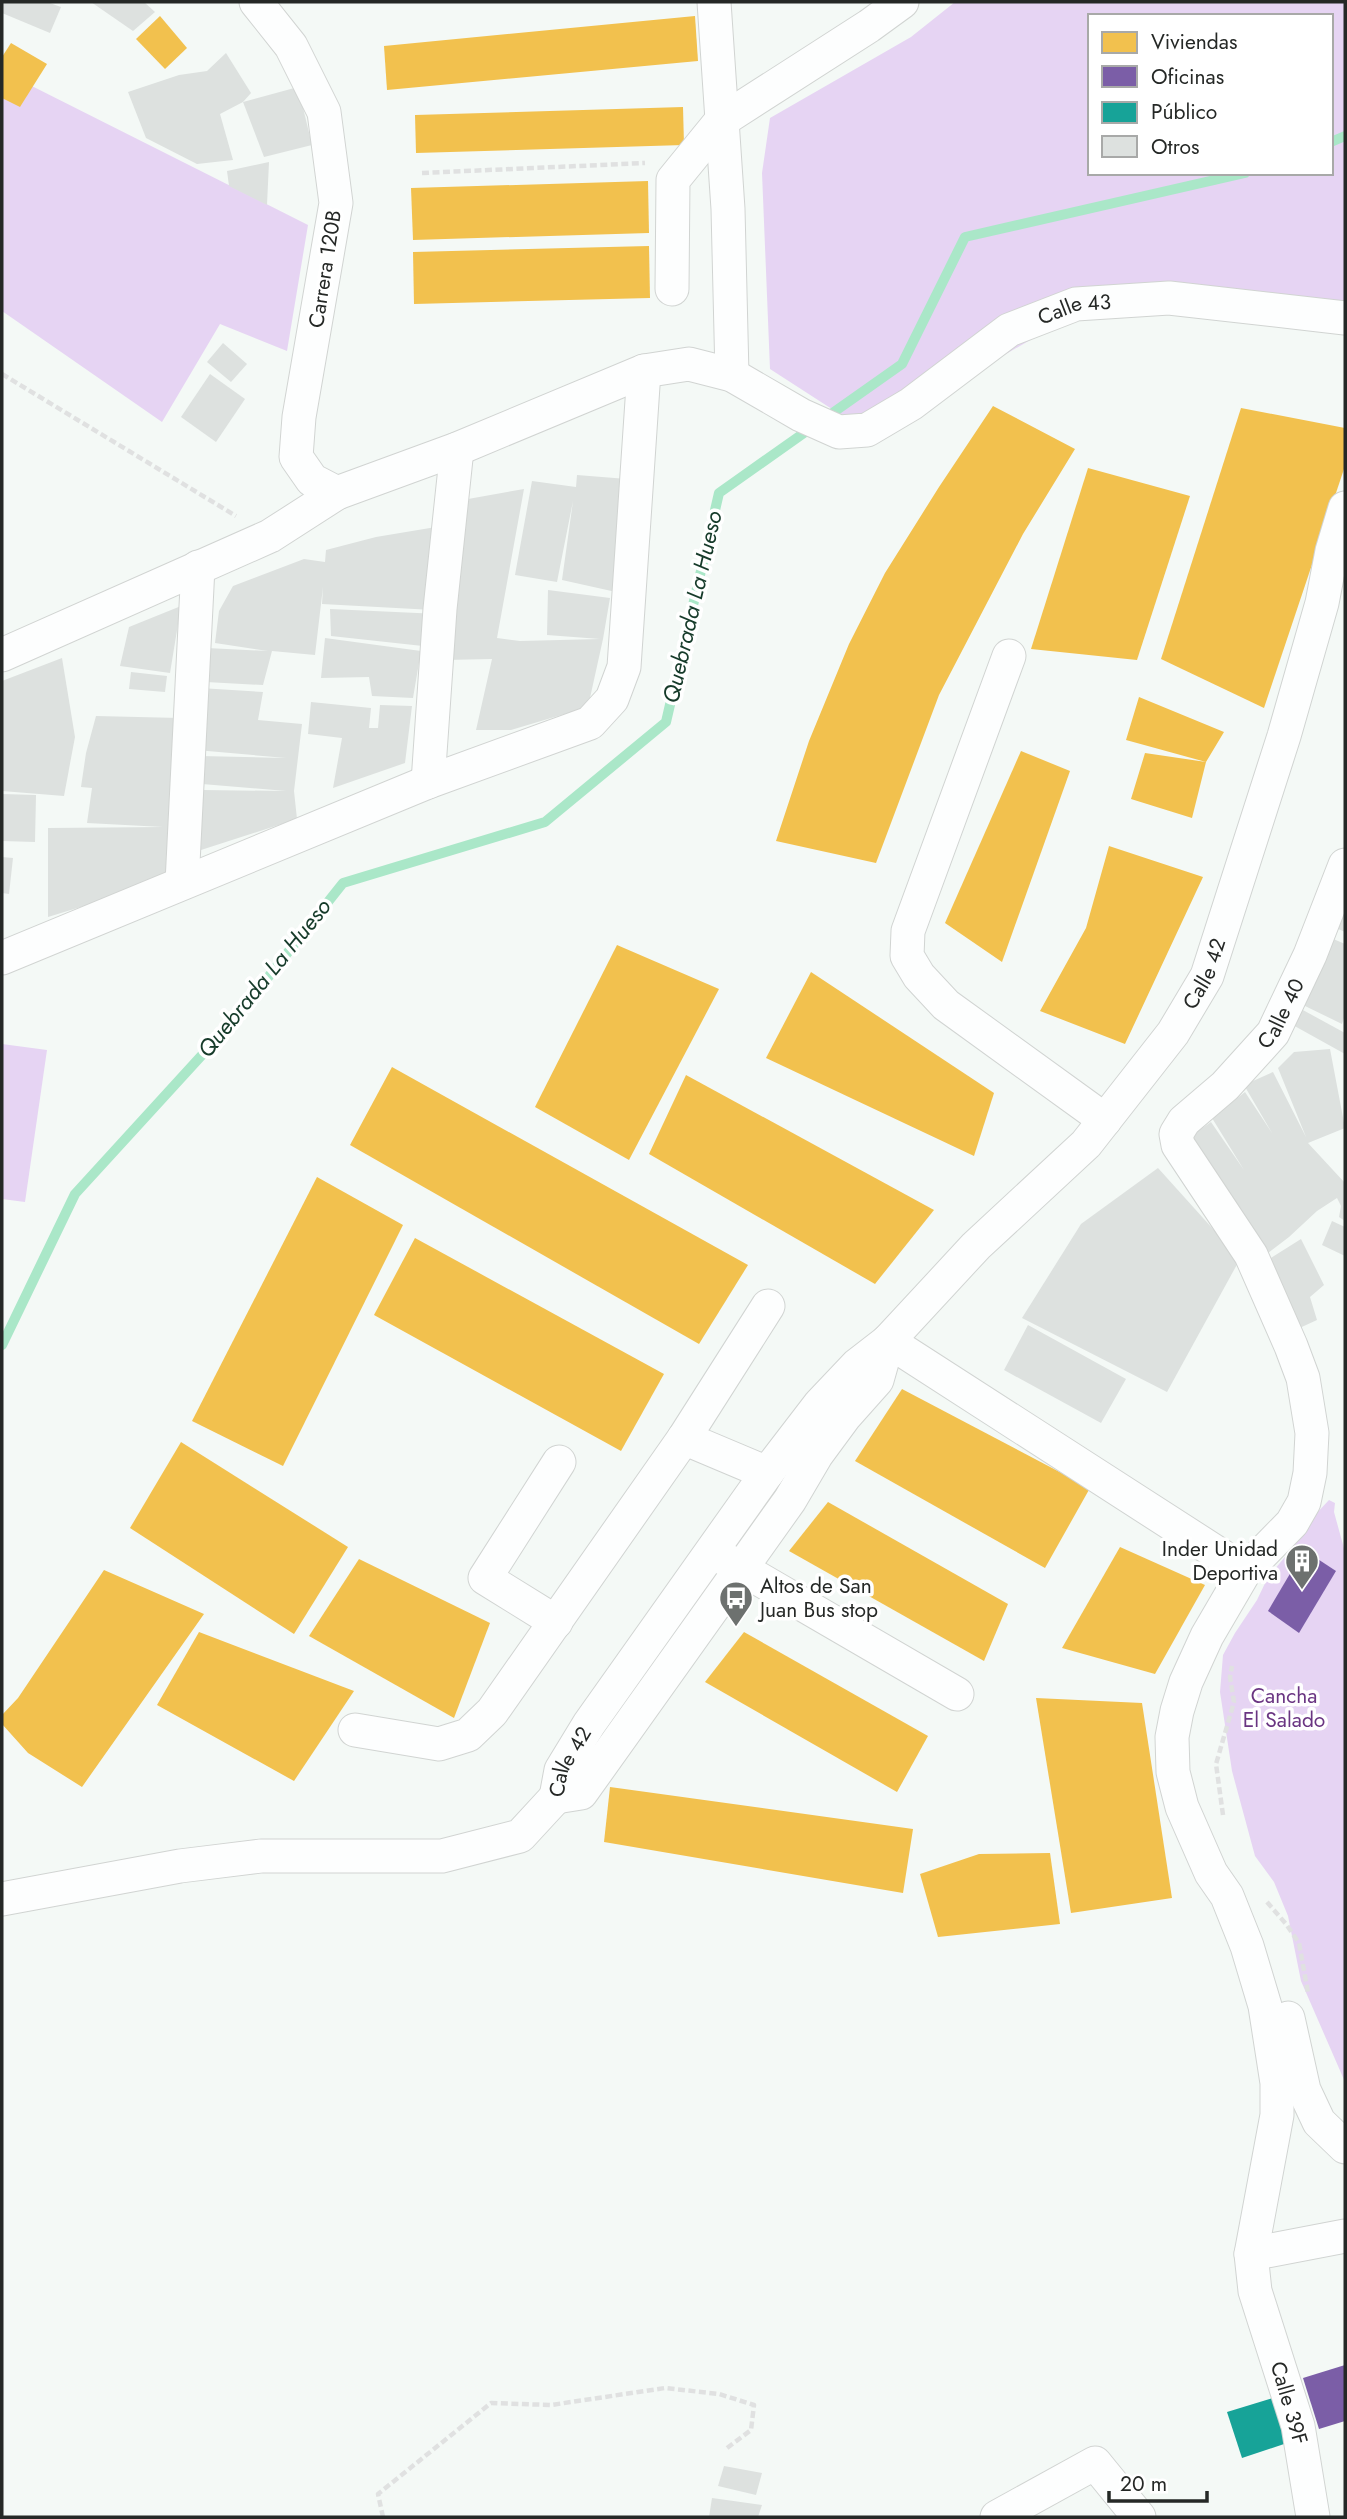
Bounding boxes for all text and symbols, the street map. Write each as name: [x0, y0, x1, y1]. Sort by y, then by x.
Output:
legend: [1088, 14, 1333, 175]
text: Viviendas: [1151, 27, 1237, 57]
text: Oficinas: [1151, 62, 1224, 92]
text: Público: [1151, 97, 1217, 127]
text: Otros: [1151, 132, 1199, 162]
street label: Carrera 120B: [301, 208, 349, 330]
street label: Calle 43: [1033, 287, 1112, 332]
water label: Quebrada La Hueso: [653, 507, 731, 706]
water label: Quebrada La Hueso: [189, 890, 340, 1065]
street label: Calle 42: [1175, 934, 1233, 1015]
street label: Calle 40: [1250, 973, 1312, 1056]
place label: Inder Unidad Deportiva: [1162, 1534, 1278, 1588]
building icon: Inder Unidad Deportiva: [1283, 1542, 1321, 1591]
place label: Altos de San Juan Bus stop: [757, 1571, 878, 1625]
bus stop icon: Altos de San Juan Bus stop: [717, 1579, 755, 1628]
park label: Cancha El Salado: [1243, 1681, 1325, 1735]
street label: Calle 42: [541, 1721, 599, 1800]
street label: Calle 39F: [1263, 2358, 1315, 2448]
scale bar: [1109, 2460, 1207, 2504]
text: 20 m: [1120, 2469, 1167, 2499]

